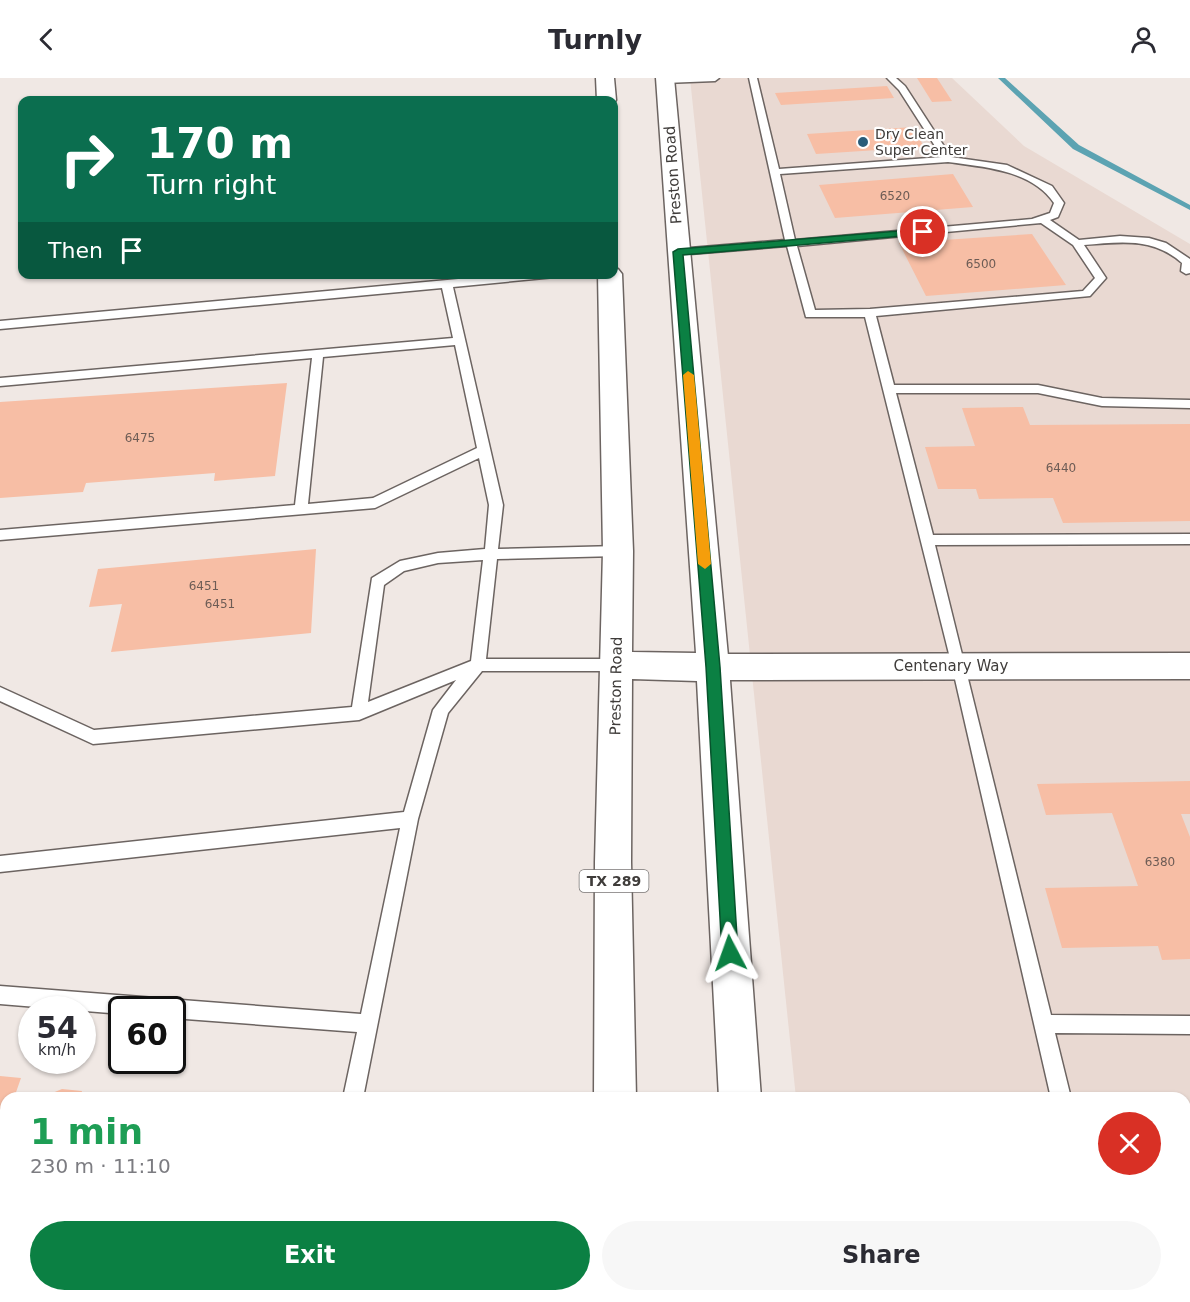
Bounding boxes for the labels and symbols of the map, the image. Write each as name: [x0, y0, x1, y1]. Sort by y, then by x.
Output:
street label: Preston Road: [661, 125, 685, 225]
place label: Dry Clean Super Center: [875, 126, 968, 158]
marker: Dry Clean Super Center: [856, 135, 870, 149]
house number: 6520: [880, 189, 910, 203]
pin: [897, 206, 948, 257]
house number: 6500: [966, 257, 996, 271]
house number: 6475: [125, 431, 155, 445]
house number: 6440: [1046, 461, 1076, 475]
house number: 6451: [189, 579, 219, 593]
house number: 6451: [205, 597, 235, 611]
street label: Preston Road: [606, 637, 626, 735]
street label: Centenary Way: [894, 657, 1009, 675]
house number: 6380: [1145, 855, 1175, 869]
road number: TX 289: [580, 870, 648, 892]
position arrow: [698, 921, 762, 985]
speed limit sign: 60: [108, 996, 186, 1074]

